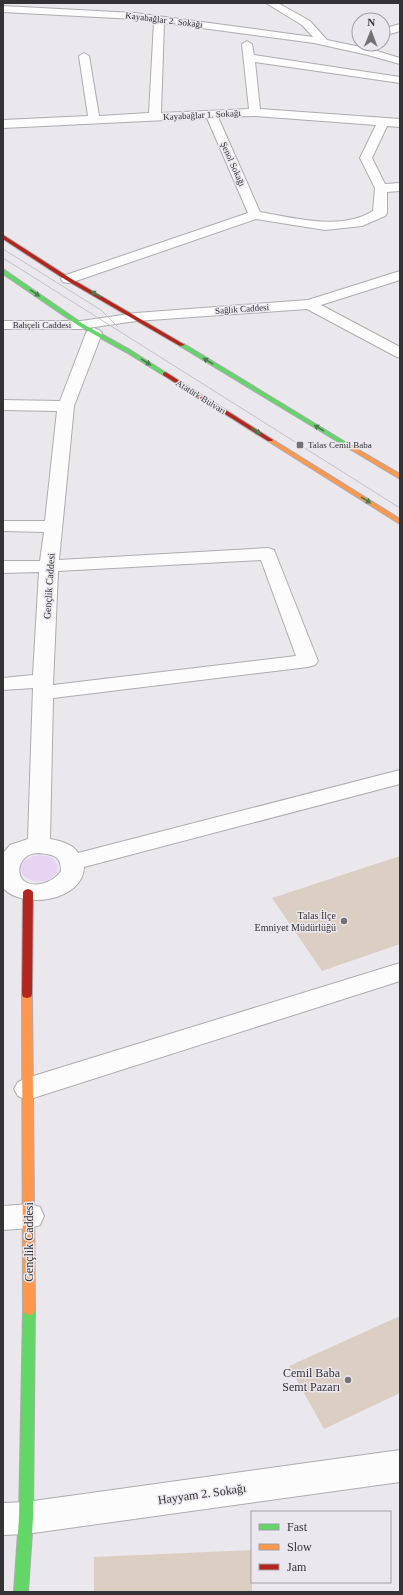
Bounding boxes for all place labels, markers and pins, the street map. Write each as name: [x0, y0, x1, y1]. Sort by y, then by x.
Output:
marker: Talas Cemil Baba: [295, 440, 305, 450]
place label: Talas Cemil Baba: [308, 440, 372, 450]
place label: Talas İlçe Emniyet Müdürlüğü: [255, 910, 337, 933]
marker: Talas İlçe Emniyet Müdürlüğü: [339, 916, 349, 926]
place label: Cemil Baba Semt Pazarı: [282, 1366, 341, 1394]
marker: Cemil Baba Semt Pazarı: [343, 1375, 353, 1385]

